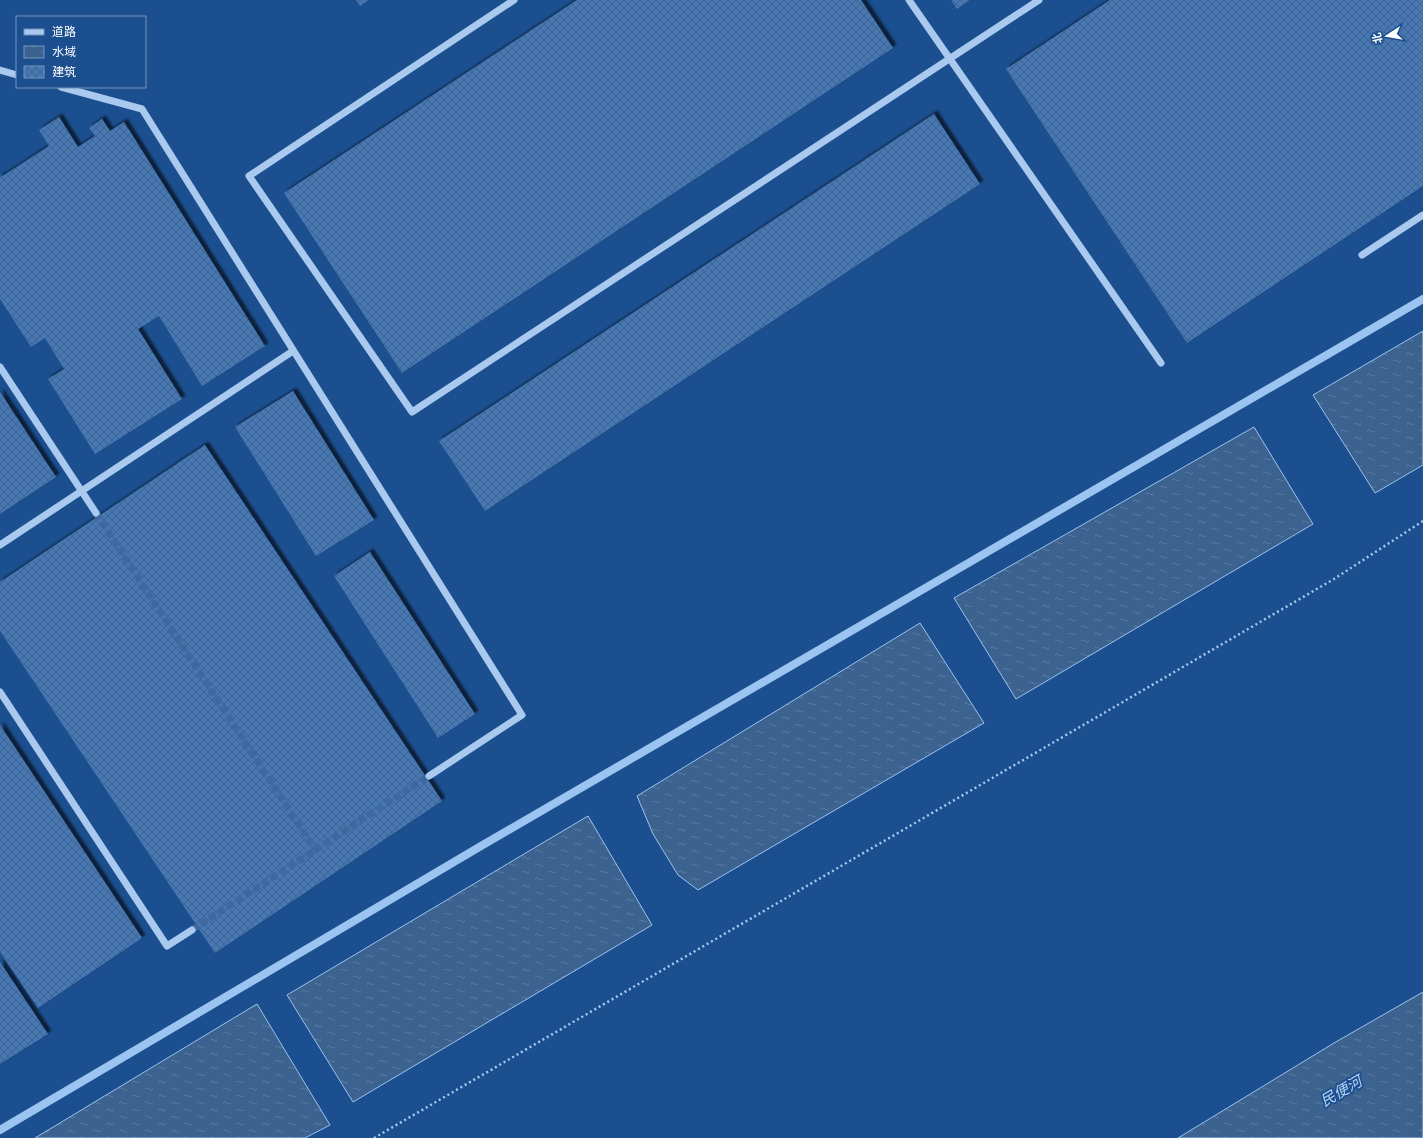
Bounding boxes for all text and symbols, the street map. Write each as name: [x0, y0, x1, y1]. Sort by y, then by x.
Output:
legend: [16, 16, 146, 88]
north arrow: [1367, 16, 1407, 56]
text: 道路: [52, 24, 76, 39]
text: 北: [1369, 31, 1385, 45]
text: 水域: [52, 44, 76, 59]
text: 建筑: [52, 64, 76, 79]
water label: 民便河: [1317, 1070, 1368, 1110]

